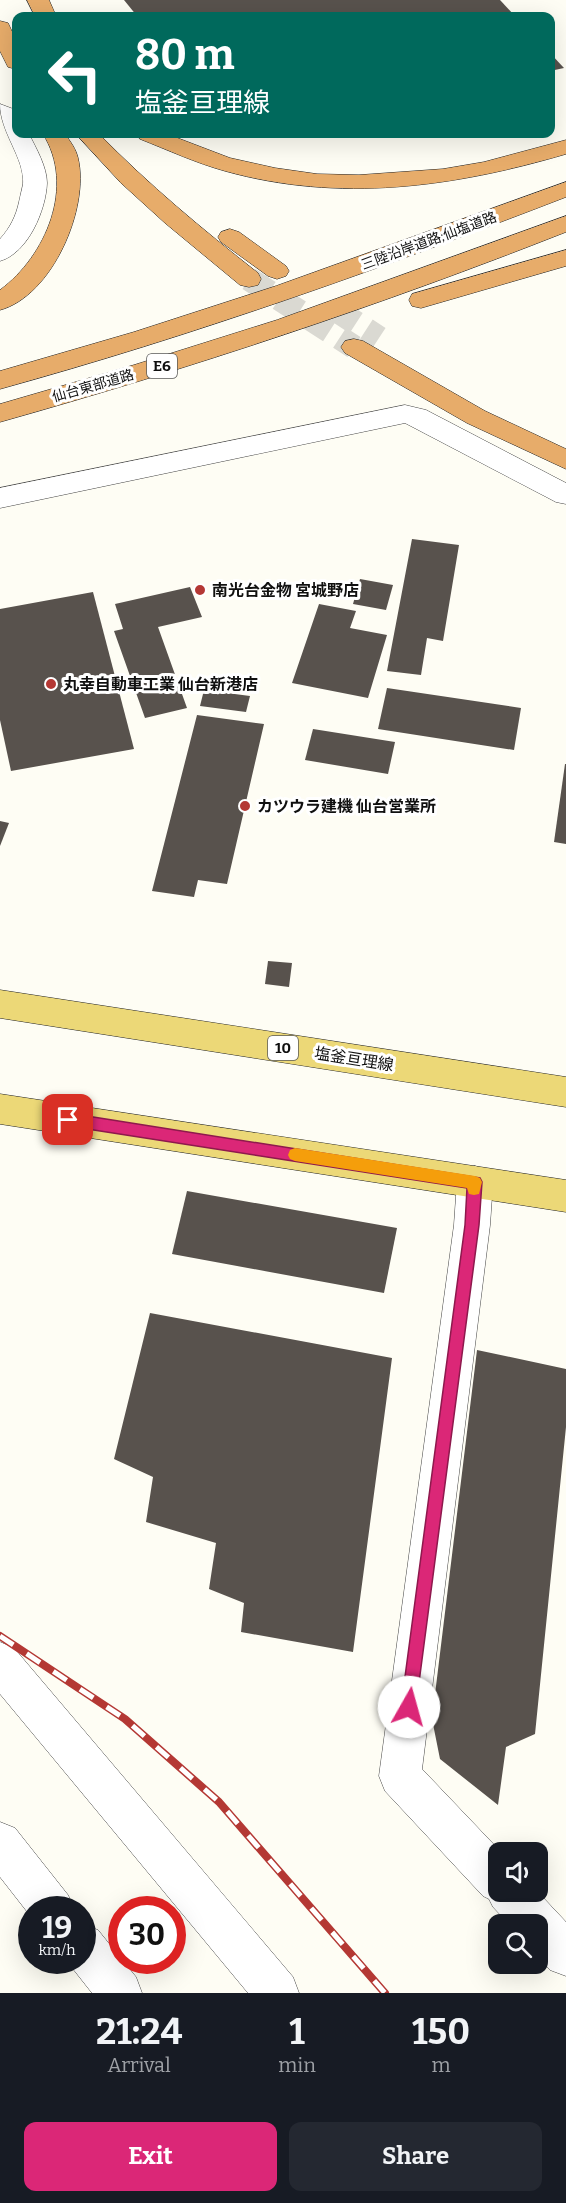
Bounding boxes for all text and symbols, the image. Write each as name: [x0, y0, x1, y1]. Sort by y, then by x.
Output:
text: 80 m: [135, 30, 235, 80]
icon: left: [36, 36, 114, 114]
text: 塩釜亘理線: [135, 87, 270, 119]
street label: 三陸沿岸道路;仙塩道路: [359, 209, 499, 273]
road number: E6: [147, 354, 177, 378]
street label: 仙台東部道路: [50, 366, 136, 406]
place label: 南光台金物 宮城野店: [212, 581, 359, 600]
marker: 南光台金物 宮城野店: [193, 583, 207, 597]
place label: 丸幸自動車工業 仙台新港店: [63, 675, 258, 694]
marker: 丸幸自動車工業 仙台新港店: [44, 677, 58, 691]
place label: カツウラ建機 仙台営業所: [257, 797, 436, 816]
marker: カツウラ建機 仙台営業所: [238, 799, 252, 813]
road number: 10: [268, 1036, 298, 1060]
street label: 塩釜亘理線: [313, 1043, 395, 1075]
pin: [42, 1094, 93, 1145]
icon: arrive: [51, 1103, 84, 1136]
position arrow: [377, 1675, 441, 1739]
map controls: [488, 1842, 548, 1974]
button: sound: [488, 1842, 548, 1902]
speed limit sign: 30: [108, 1896, 186, 1974]
text: 19: [42, 1910, 72, 1946]
button: search: [488, 1914, 548, 1974]
text: km/h: [38, 1941, 76, 1959]
text: 21:24: [96, 2010, 182, 2054]
text: 1: [289, 2010, 305, 2054]
text: 150: [412, 2010, 470, 2054]
text: Arrival: [107, 2053, 171, 2077]
text: min: [278, 2053, 316, 2077]
text: m: [431, 2053, 451, 2077]
button: Exit: [24, 2122, 277, 2191]
button: Share: [289, 2122, 542, 2191]

